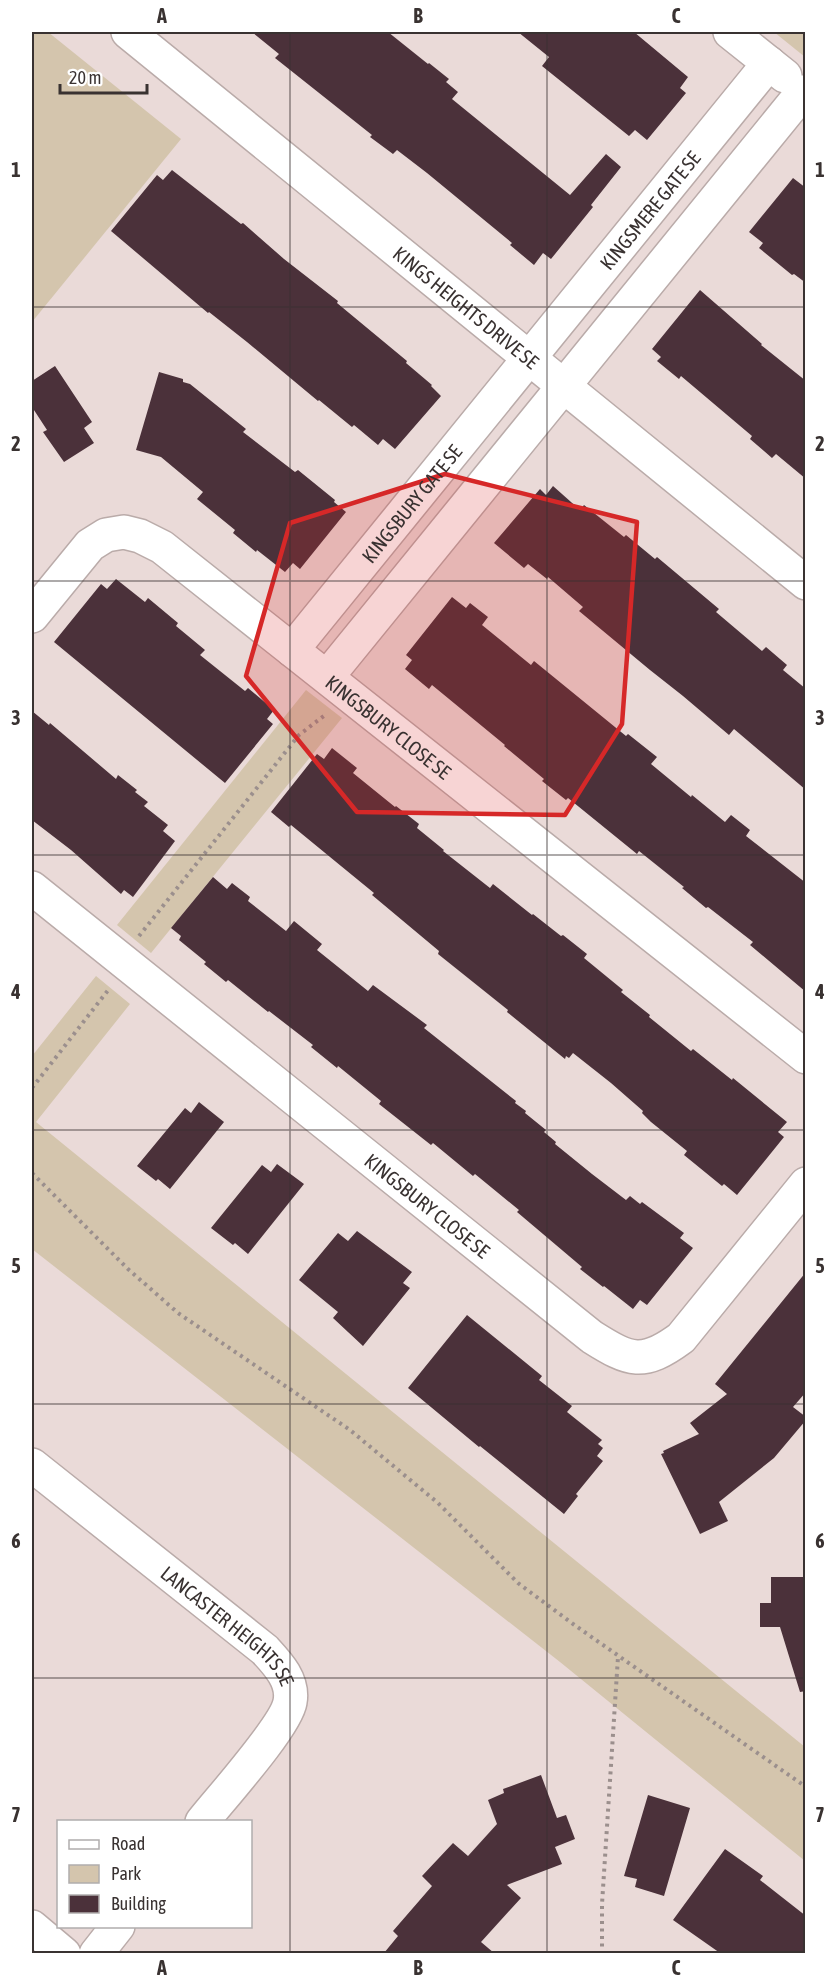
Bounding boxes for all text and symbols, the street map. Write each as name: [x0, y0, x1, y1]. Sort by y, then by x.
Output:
text: A: [156, 4, 167, 27]
text: B: [413, 4, 423, 27]
text: C: [672, 4, 681, 27]
scale bar: [60, 57, 147, 95]
text: 20 m: [69, 67, 101, 88]
street label: KINGSMERE GATE SE: [595, 146, 705, 274]
text: 1: [11, 158, 21, 181]
text: 1: [815, 158, 825, 181]
street label: KINGS HEIGHTS DRIVE SE: [389, 241, 544, 373]
text: 2: [11, 432, 21, 455]
text: 2: [815, 432, 825, 455]
street label: KINGSBURY GATE SE: [357, 439, 466, 567]
street label: KINGSBURY CLOSE SE: [321, 670, 456, 783]
text: 3: [11, 706, 21, 729]
text: 3: [815, 706, 825, 729]
text: 4: [10, 980, 21, 1003]
text: 4: [814, 980, 825, 1003]
street label: KINGSBURY CLOSE SE: [361, 1148, 495, 1262]
text: 5: [11, 1254, 21, 1277]
text: 5: [815, 1254, 825, 1277]
text: 6: [11, 1529, 21, 1552]
text: 6: [815, 1529, 825, 1552]
street label: LANCASTER HEIGHTS SE: [157, 1561, 300, 1689]
text: 7: [11, 1803, 21, 1826]
text: 7: [815, 1803, 825, 1826]
legend: [57, 1820, 252, 1928]
text: Road: [111, 1833, 145, 1854]
text: Park: [111, 1863, 141, 1884]
text: Building: [111, 1893, 166, 1914]
text: A: [156, 1956, 167, 1979]
text: B: [413, 1956, 423, 1979]
text: C: [672, 1956, 681, 1979]

